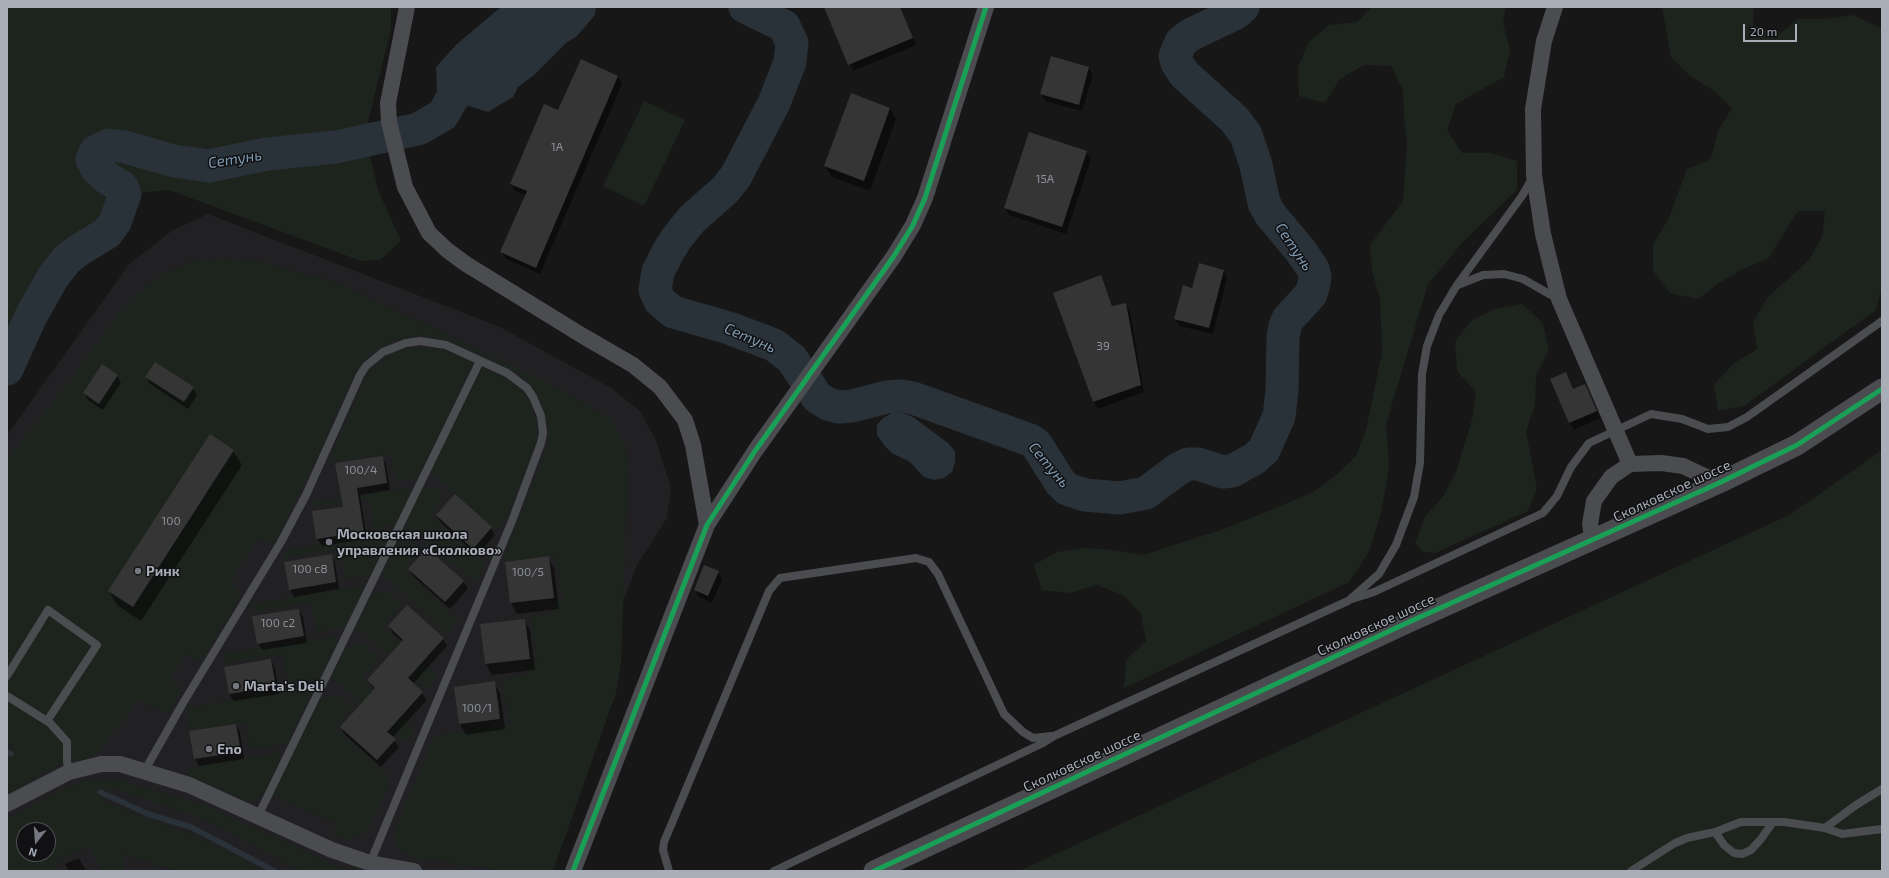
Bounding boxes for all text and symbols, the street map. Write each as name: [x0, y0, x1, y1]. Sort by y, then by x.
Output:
scale bar: [1745, 16, 1799, 42]
text: 20 m: [1750, 24, 1777, 38]
house number: 1А: [551, 140, 563, 154]
water label: Сетунь: [207, 146, 263, 172]
house number: 15А: [1036, 172, 1054, 186]
water label: Сетунь: [1271, 220, 1317, 274]
water label: Сетунь: [722, 319, 778, 357]
house number: 39: [1096, 339, 1110, 353]
water label: Сетунь: [1025, 438, 1073, 492]
street label: Сколковское шоссе: [1611, 456, 1733, 526]
house number: 100/4: [345, 463, 377, 477]
house number: 100: [161, 514, 181, 528]
place label: Московская школа управления «Сколково»: [337, 526, 501, 558]
marker: Московская школа управления «Сколково»: [324, 537, 334, 547]
house number: 100 с8: [292, 562, 328, 576]
place label: Ринк: [146, 563, 180, 579]
house number: 100/5: [512, 565, 544, 579]
marker: Ринк: [133, 566, 143, 576]
street label: Сколковское шоссе: [1315, 590, 1437, 660]
house number: 100 с2: [261, 616, 295, 630]
place label: Marta's Deli: [244, 678, 324, 694]
marker: Marta's Deli: [231, 681, 241, 691]
house number: 100/1: [462, 701, 492, 715]
street label: Сколковское шоссе: [1021, 726, 1143, 796]
place label: Eno: [217, 741, 242, 757]
marker: Eno: [204, 744, 214, 754]
north arrow: [16, 822, 56, 862]
text: N: [27, 846, 38, 860]

